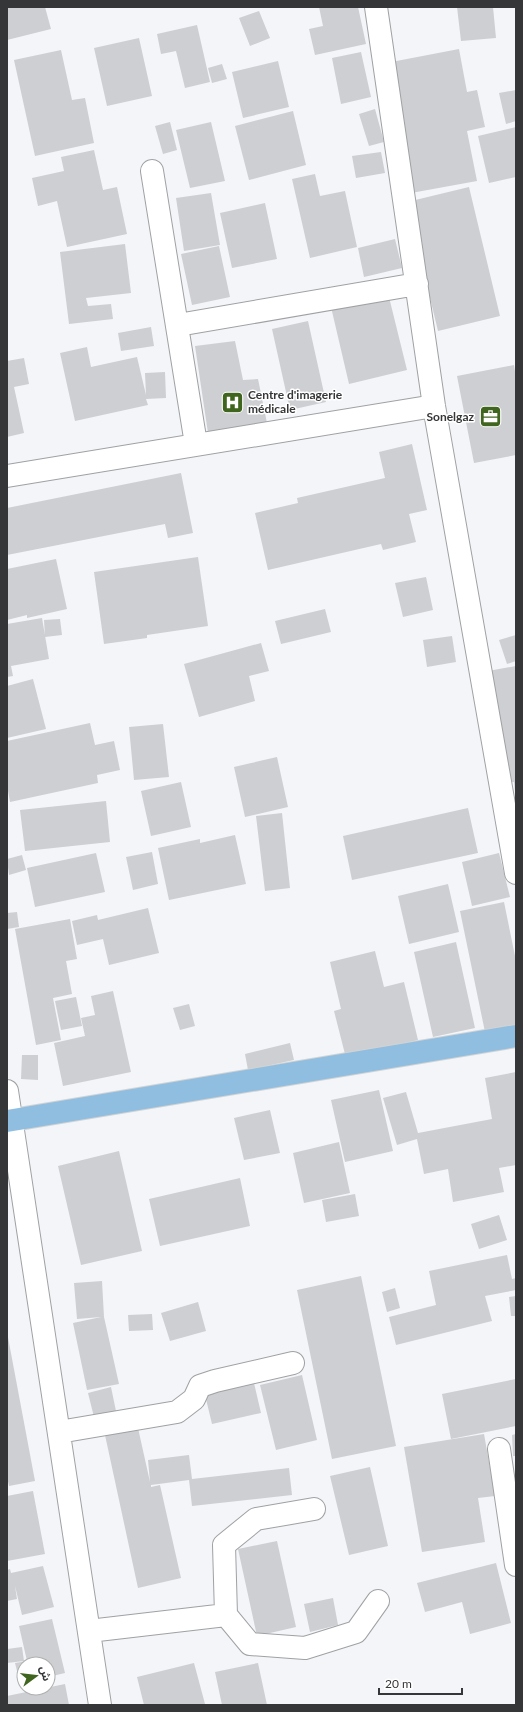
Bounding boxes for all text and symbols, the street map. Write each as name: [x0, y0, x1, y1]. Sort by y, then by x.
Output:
place label: Centre d'imagerie médicale: [248, 387, 343, 416]
hospital icon: Centre d'imagerie médicale: [220, 389, 246, 415]
office icon: Sonelgaz: [477, 404, 503, 430]
place label: Sonelgaz: [426, 409, 474, 424]
north arrow: [16, 1656, 56, 1696]
text: ش: [37, 1664, 54, 1683]
scale bar: [379, 1670, 462, 1696]
text: 20 m: [385, 1676, 412, 1691]

